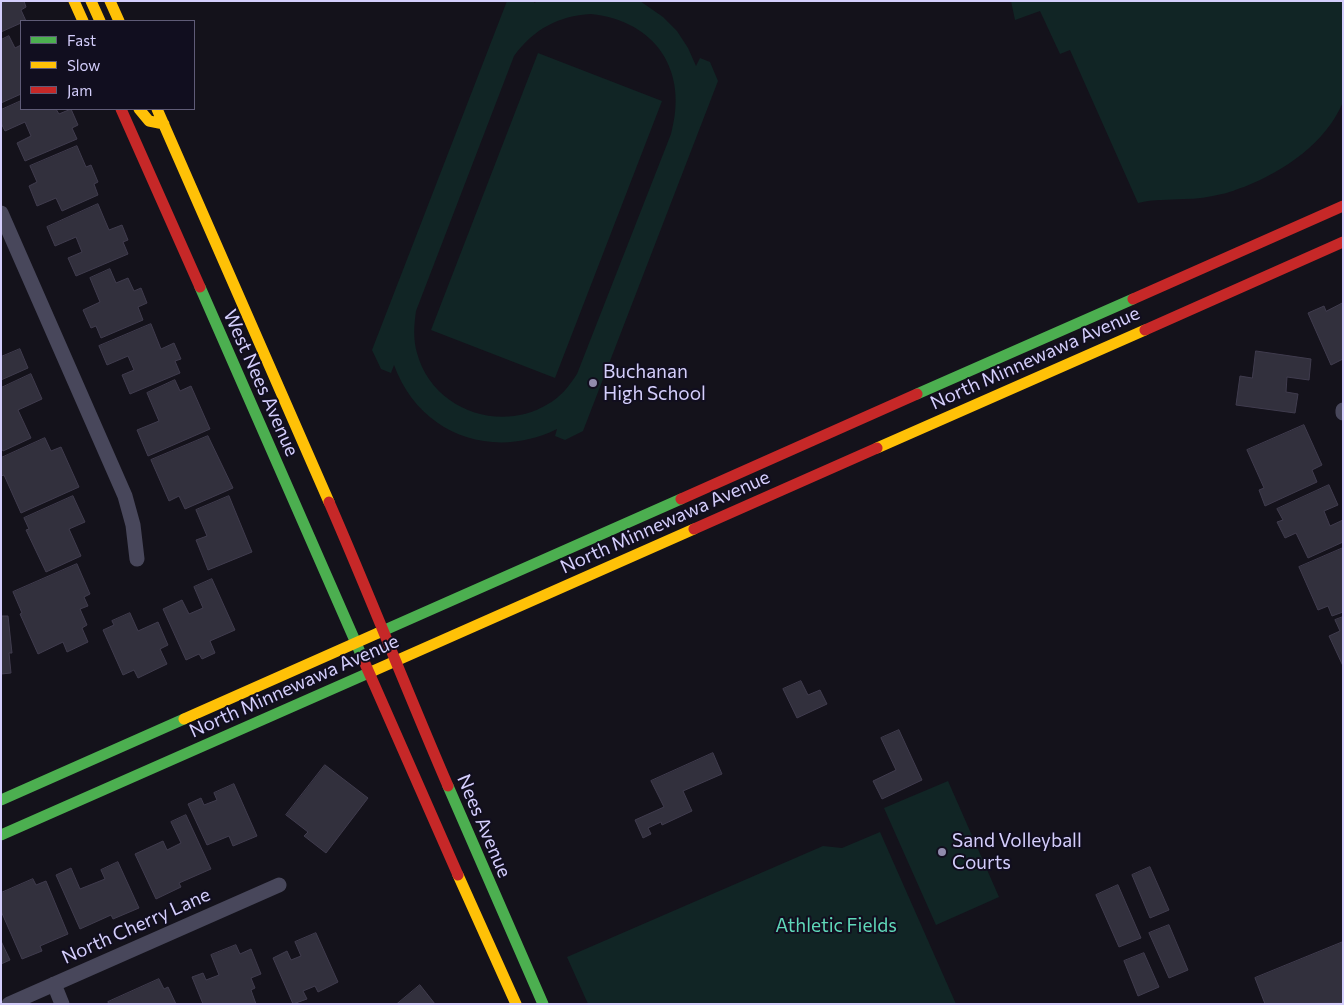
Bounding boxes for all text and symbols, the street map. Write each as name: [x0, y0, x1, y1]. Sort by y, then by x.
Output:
legend: [20, 20, 195, 110]
text: Fast: [67, 31, 96, 49]
text: Slow: [67, 56, 100, 74]
text: Jam: [67, 81, 92, 99]
street label: North Minnewawa Avenue: [927, 301, 1143, 415]
street label: West Nees Avenue: [218, 306, 304, 460]
place label: Buchanan High School: [603, 361, 706, 405]
marker: Buchanan High School: [587, 377, 599, 389]
street label: North Minnewawa Avenue: [557, 465, 773, 579]
street label: North Minnewawa Avenue: [186, 629, 402, 743]
street label: Nees Avenue: [452, 771, 516, 881]
place label: Sand Volleyball Courts: [952, 830, 1082, 874]
marker: Sand Volleyball Courts: [936, 846, 948, 858]
street label: North Cherry Lane: [58, 883, 214, 969]
park label: Athletic Fields: [775, 915, 897, 937]

